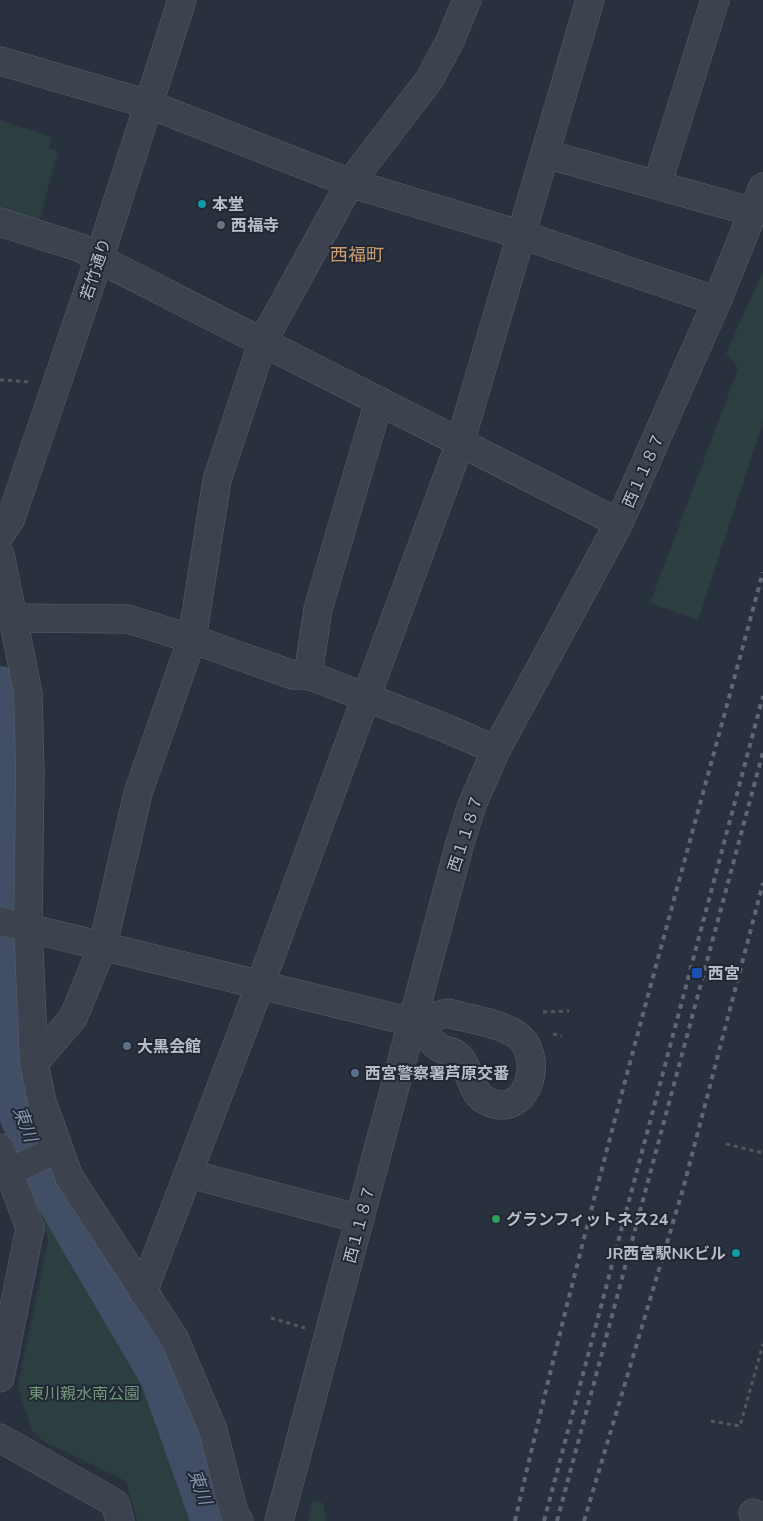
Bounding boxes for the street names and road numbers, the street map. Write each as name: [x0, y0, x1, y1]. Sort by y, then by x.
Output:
street label: 若竹通り: [76, 235, 116, 303]
street label: 西１１８７: [618, 429, 670, 511]
street label: 西１１８７: [443, 792, 489, 875]
street label: 西１１８７: [339, 1183, 381, 1266]

